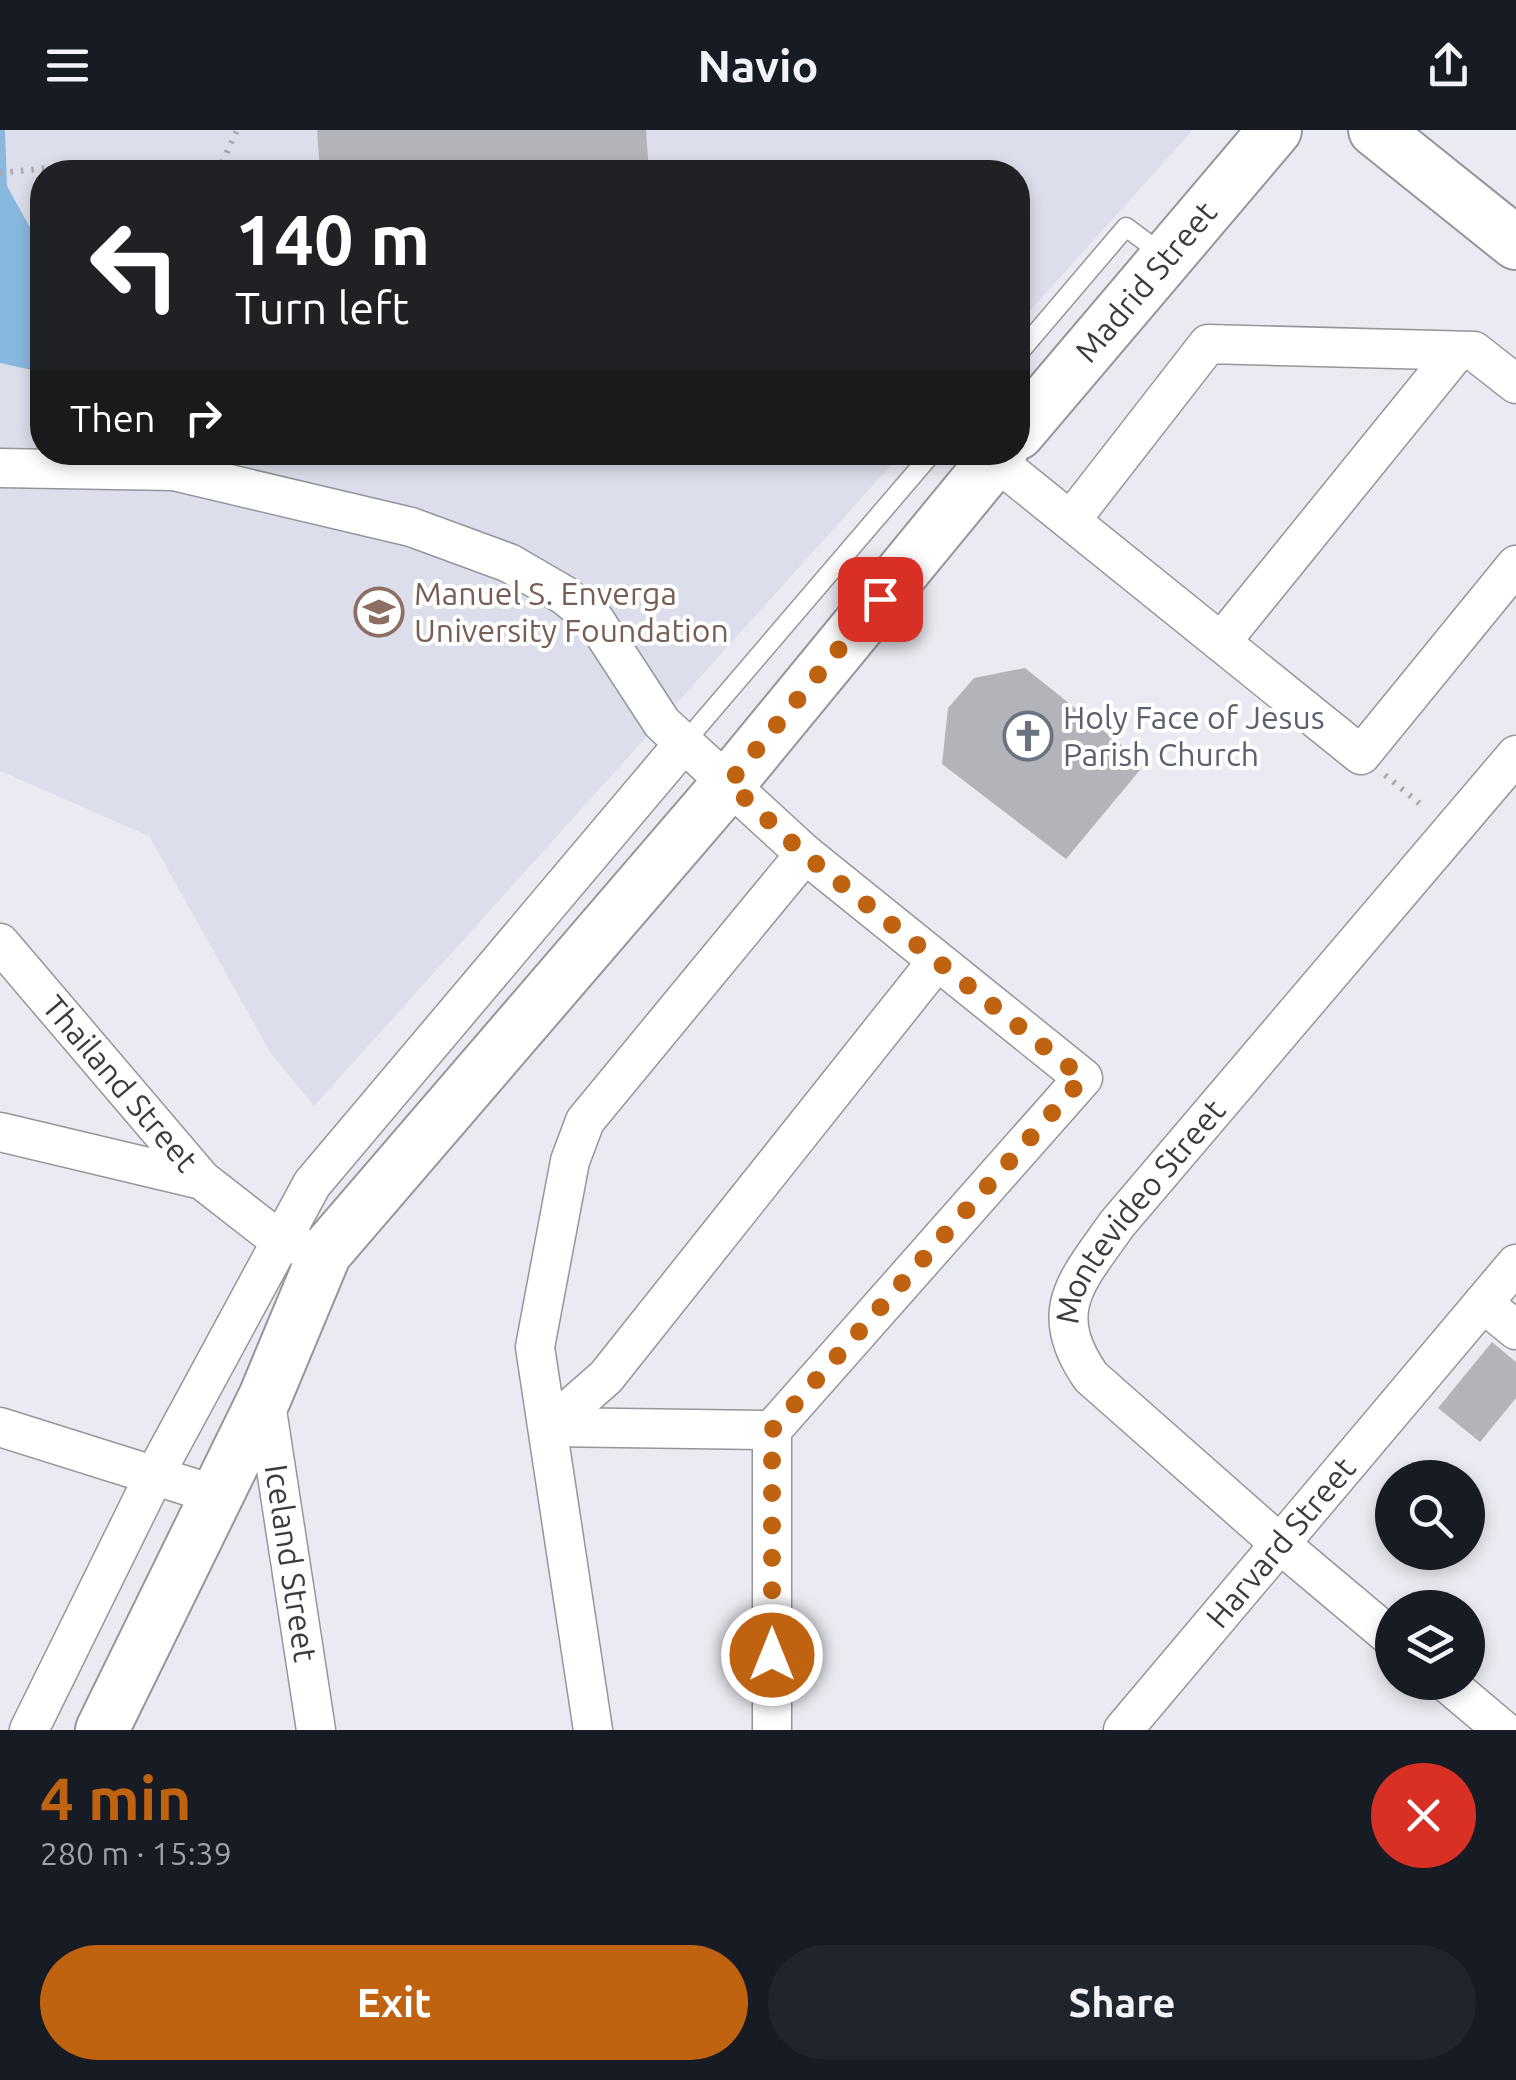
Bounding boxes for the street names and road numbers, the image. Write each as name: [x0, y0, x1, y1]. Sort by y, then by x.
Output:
street label: Madrid Street: [1067, 194, 1223, 369]
street label: Thailand Street: [36, 988, 206, 1178]
street label: Montevideo Street: [1048, 1092, 1232, 1326]
street label: Harvard Street: [1198, 1449, 1362, 1634]
street label: Iceland Street: [259, 1462, 324, 1665]

